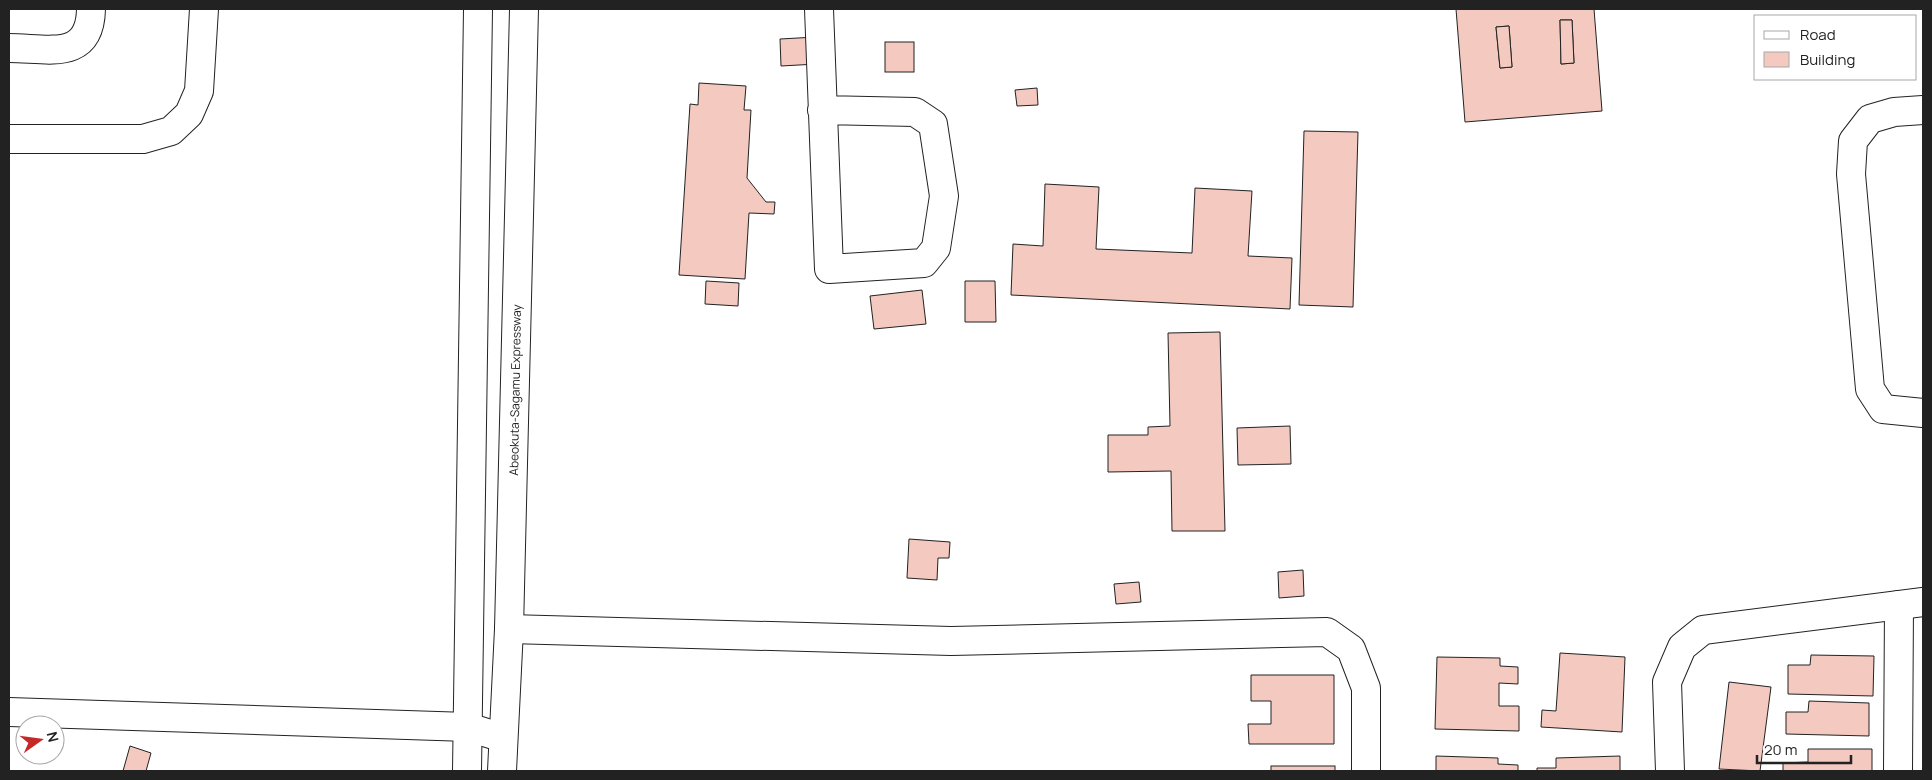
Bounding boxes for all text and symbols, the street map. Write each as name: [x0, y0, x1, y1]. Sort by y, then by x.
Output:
legend: [1754, 15, 1917, 80]
text: Road: [1800, 24, 1836, 45]
text: Building: [1800, 49, 1855, 70]
street label: Abeokuta-Sagamu Expressway: [505, 304, 525, 476]
north arrow: [15, 715, 65, 765]
text: N: [43, 730, 64, 744]
scale bar: [1757, 732, 1851, 764]
text: 20 m: [1764, 739, 1797, 760]

